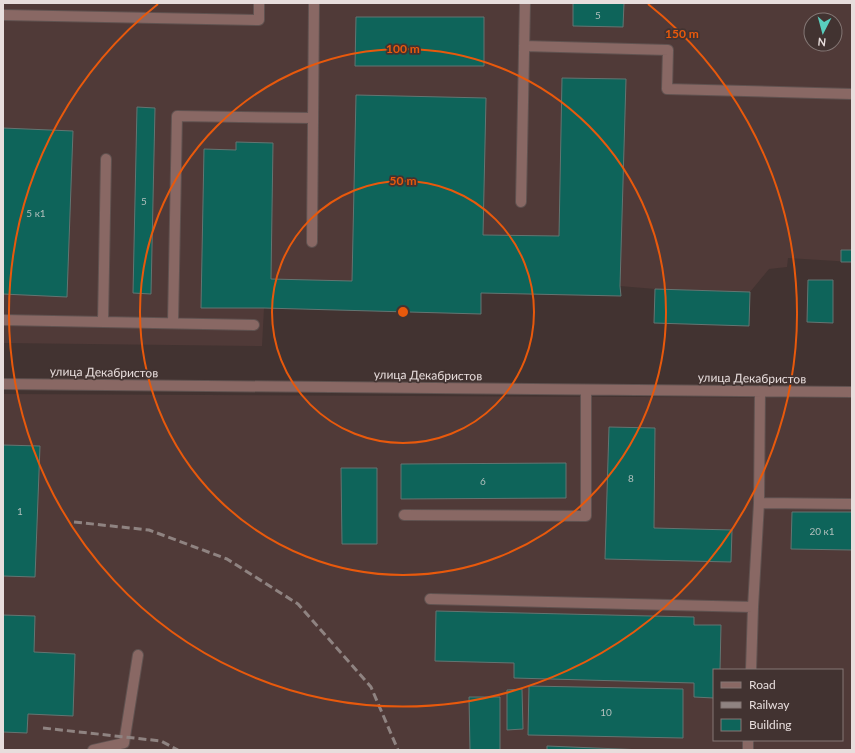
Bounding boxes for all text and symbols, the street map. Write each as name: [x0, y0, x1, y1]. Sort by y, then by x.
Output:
house number: 5: [595, 9, 601, 21]
north arrow: [803, 12, 843, 52]
text: 150 m: [665, 26, 699, 41]
text: N: [817, 36, 827, 49]
text: 100 m: [386, 41, 420, 56]
text: 50 m: [390, 173, 416, 188]
house number: 5: [141, 195, 147, 207]
house number: 5 к1: [26, 207, 46, 219]
centre of rings: [396, 305, 410, 319]
street label: улица Декабристов: [50, 364, 158, 380]
street label: улица Декабристов: [374, 367, 482, 383]
street label: улица Декабристов: [698, 370, 806, 386]
house number: 8: [628, 472, 634, 484]
house number: 6: [480, 475, 486, 487]
house number: 1: [17, 505, 23, 517]
house number: 20 к1: [809, 525, 835, 537]
legend: [713, 669, 843, 741]
text: Road: [749, 677, 776, 692]
text: Railway: [749, 697, 790, 712]
house number: 10: [600, 706, 612, 718]
text: Building: [749, 717, 792, 732]

